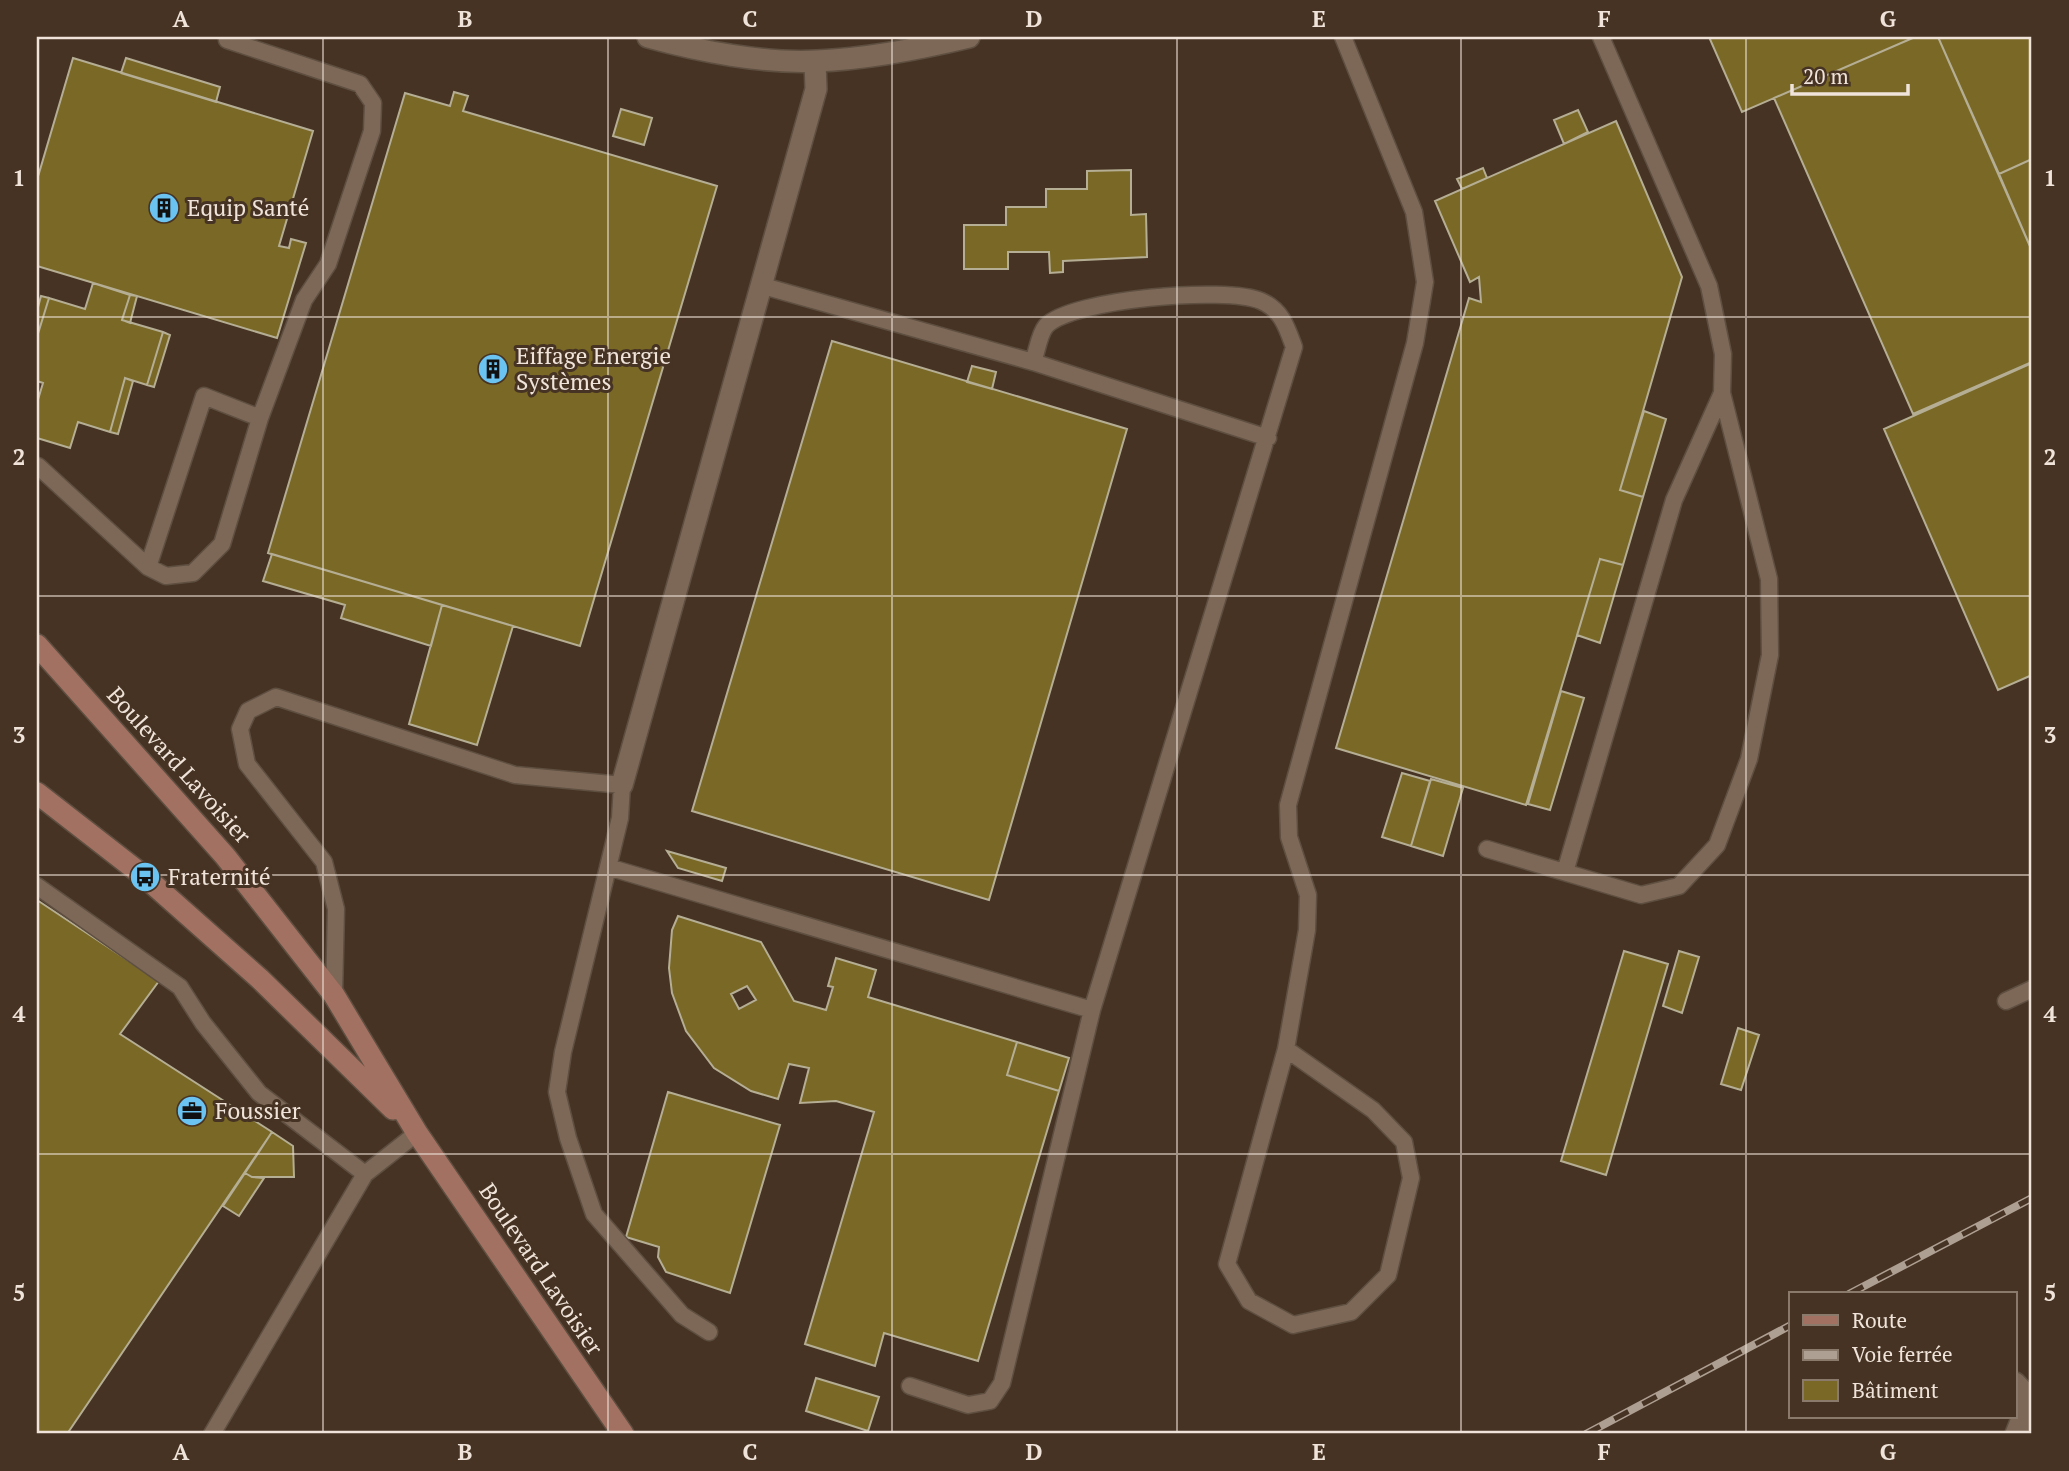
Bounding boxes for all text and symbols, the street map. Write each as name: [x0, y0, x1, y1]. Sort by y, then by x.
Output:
text: A: [173, 3, 190, 34]
text: B: [458, 3, 473, 34]
text: C: [743, 3, 758, 34]
text: D: [1026, 3, 1043, 34]
text: E: [1312, 3, 1326, 34]
text: F: [1597, 3, 1611, 34]
text: G: [1880, 3, 1897, 34]
scale bar: [1792, 52, 1908, 96]
text: 20 m: [1803, 62, 1849, 90]
text: 1: [13, 162, 26, 193]
text: 1: [2044, 162, 2057, 193]
building icon: Equip Santé: [147, 191, 181, 225]
place label: Equip Santé: [187, 192, 309, 223]
place label: Eiffage Energie Systèmes: [516, 340, 671, 397]
building icon: Eiffage Energie Systèmes: [476, 352, 510, 386]
text: 2: [13, 441, 26, 472]
text: 2: [2044, 441, 2057, 472]
street label: Boulevard Lavoisier: [101, 680, 258, 850]
text: 3: [13, 719, 26, 750]
text: 3: [2044, 719, 2057, 750]
bus stop icon: Fraternité: [128, 860, 162, 894]
place label: Fraternité: [168, 861, 271, 892]
text: 4: [13, 998, 26, 1029]
text: 4: [2044, 998, 2057, 1029]
office icon: Foussier: [175, 1094, 209, 1128]
place label: Foussier: [215, 1095, 301, 1126]
street label: Boulevard Lavoisier: [472, 1177, 611, 1361]
text: 5: [13, 1277, 26, 1308]
text: 5: [2044, 1277, 2057, 1308]
legend: [1789, 1292, 2016, 1418]
text: Route: [1852, 1306, 1907, 1334]
text: Voie ferrée: [1852, 1340, 1953, 1368]
text: Bâtiment: [1852, 1376, 1939, 1404]
text: A: [173, 1436, 190, 1467]
text: B: [458, 1436, 473, 1467]
text: C: [743, 1436, 758, 1467]
text: D: [1026, 1436, 1043, 1467]
text: E: [1312, 1436, 1326, 1467]
text: F: [1597, 1436, 1611, 1467]
text: G: [1880, 1436, 1897, 1467]

